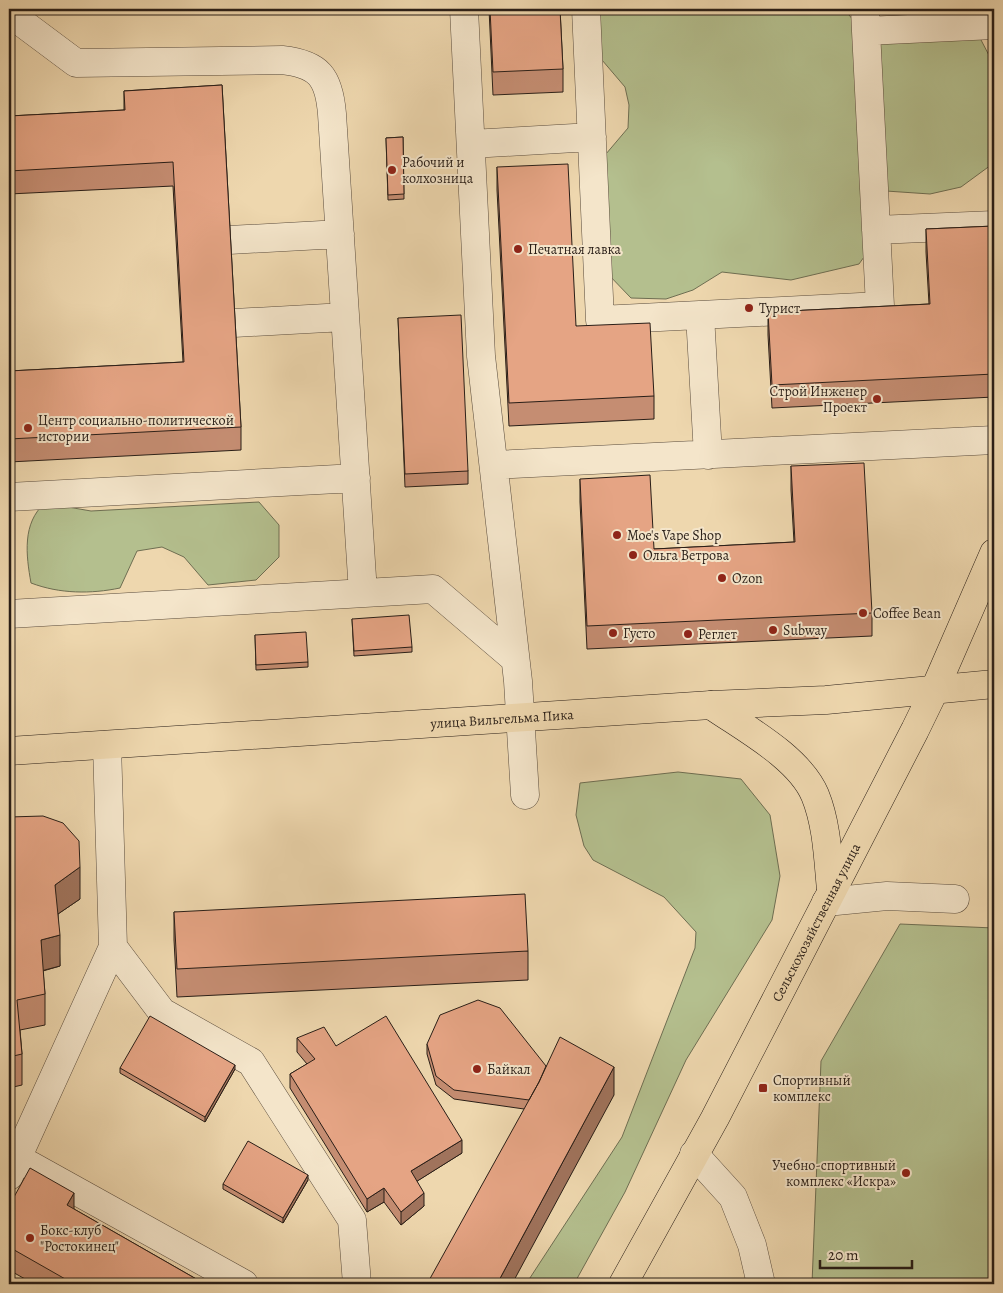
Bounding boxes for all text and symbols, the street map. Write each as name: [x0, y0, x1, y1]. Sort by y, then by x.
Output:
place label: Рабочий и колхозница: [402, 153, 474, 188]
marker: Рабочий и колхозница: [386, 164, 398, 176]
place label: Печатная лавка: [528, 240, 622, 259]
marker: Печатная лавка: [512, 243, 524, 255]
place label: Турист: [759, 299, 800, 318]
marker: Турист: [743, 302, 755, 314]
place label: Строй Инженер Проект: [770, 382, 867, 417]
marker: Строй Инженер Проект: [871, 393, 883, 405]
place label: Центр социально-политической истории: [38, 411, 234, 446]
marker: Центр социально-политической истории: [22, 422, 34, 434]
place label: Moe's Vape Shop: [627, 526, 722, 545]
marker: Moe's Vape Shop: [611, 529, 623, 541]
place label: Ольга Ветрова: [643, 546, 730, 565]
marker: Ольга Ветрова: [627, 549, 639, 561]
place label: Ozon: [732, 569, 763, 588]
marker: Ozon: [716, 572, 728, 584]
place label: Coffee Bean: [873, 604, 941, 623]
marker: Coffee Bean: [857, 607, 869, 619]
place label: Subway: [783, 621, 828, 640]
place label: Густо: [623, 624, 655, 643]
marker: Subway: [767, 624, 779, 636]
place label: Реглет: [698, 625, 737, 644]
marker: Густо: [607, 627, 619, 639]
marker: Реглет: [682, 628, 694, 640]
street label: улица Вильгельма Пика: [429, 705, 575, 733]
street label: Сельскохозяйственная улица: [768, 839, 865, 1005]
place label: Байкал: [487, 1060, 530, 1079]
marker: Байкал: [471, 1063, 483, 1075]
place label: Спортивный комплекс: [773, 1071, 851, 1106]
marker: Спортивный комплекс: [757, 1082, 769, 1094]
place label: Учебно-спортивный комплекс «Искра»: [772, 1156, 896, 1191]
marker: Учебно-спортивный комплекс «Искра»: [900, 1167, 912, 1179]
place label: Бокс-клуб "Ростокинец": [40, 1221, 119, 1256]
marker: Бокс-клуб "Ростокинец": [24, 1232, 36, 1244]
scale bar: [820, 1238, 913, 1270]
text: 20 m: [828, 1245, 859, 1265]

